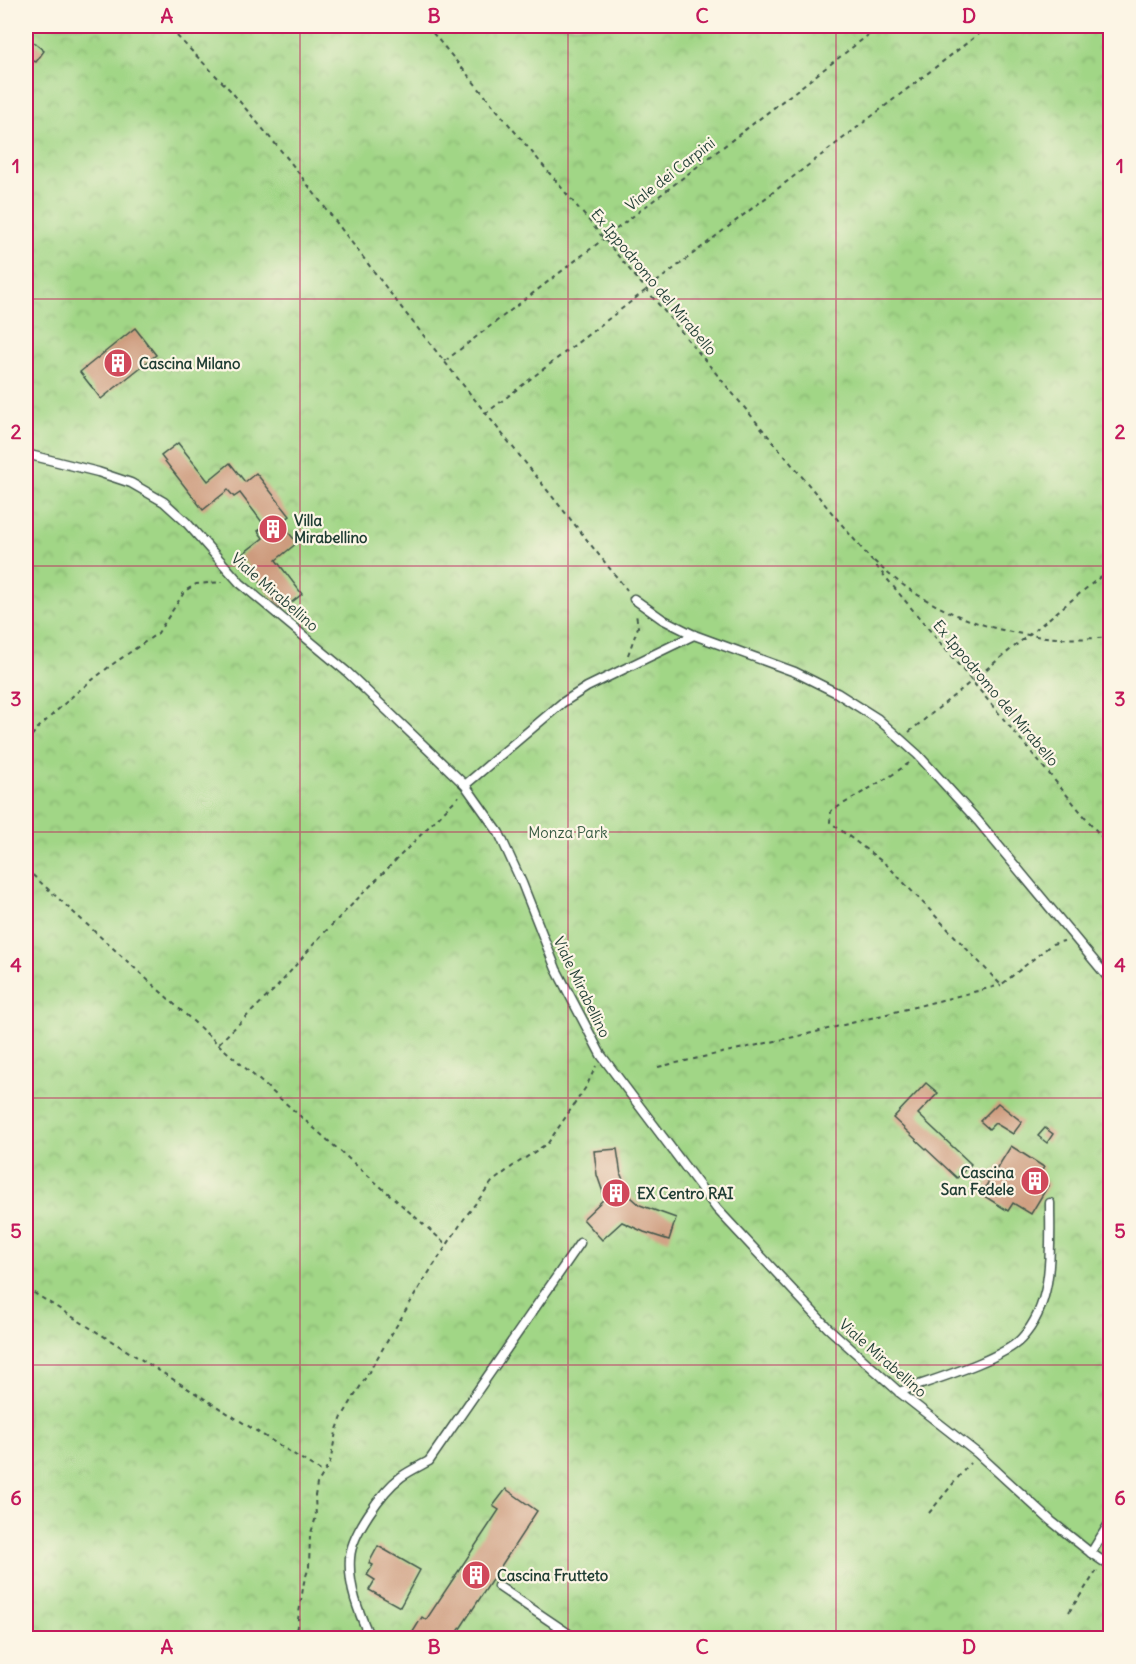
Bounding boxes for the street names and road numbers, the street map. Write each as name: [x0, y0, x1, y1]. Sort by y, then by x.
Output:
street label: Viale dei Carpini: [621, 133, 719, 215]
street label: Ex Ippodromo del Mirabello: [587, 205, 721, 359]
street label: Viale Mirabellino: [227, 549, 323, 635]
street label: Ex Ippodromo del Mirabello: [929, 616, 1063, 770]
street label: Viale Mirabellino: [549, 933, 615, 1041]
street label: Viale Mirabellino: [835, 1315, 931, 1401]

